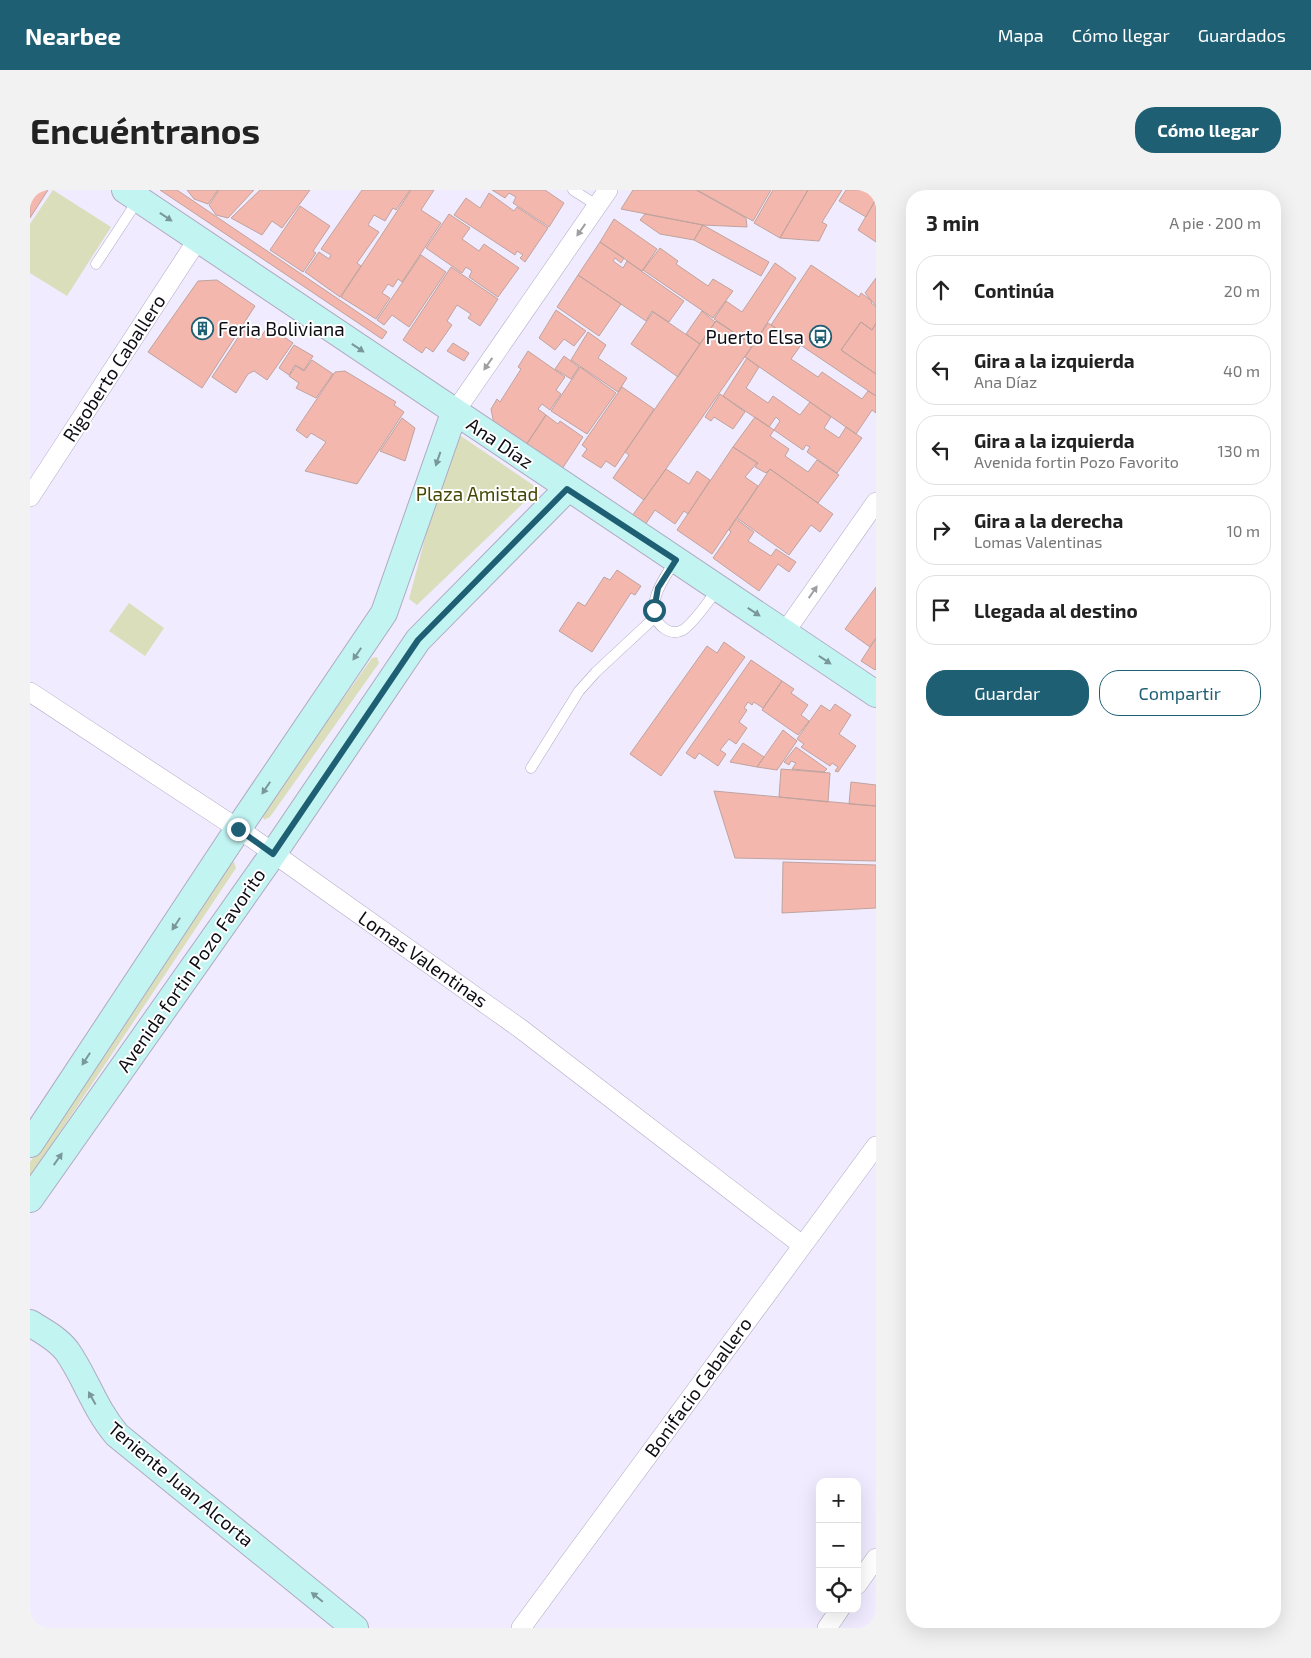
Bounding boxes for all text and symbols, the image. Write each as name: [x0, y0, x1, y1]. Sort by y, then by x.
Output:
text: Nearbee: [25, 21, 121, 50]
text: Mapa: [998, 24, 1044, 46]
text: Cómo llegar: [1072, 24, 1170, 46]
text: Guardados: [1198, 24, 1286, 46]
button: Cómo llegar: [1135, 107, 1281, 153]
text: Encuéntranos: [30, 109, 260, 151]
text: 3 min: [926, 210, 979, 235]
one-way arrow: [159, 212, 173, 222]
text: A pie · 200 m: [1169, 213, 1261, 232]
one-way arrow: [576, 224, 586, 237]
icon: ahead: [927, 276, 955, 304]
text: Continúa: [974, 279, 1054, 302]
text: 20 m: [1224, 281, 1260, 300]
street label: Rigoberto Caballero: [57, 290, 170, 446]
building icon: Feria Boliviana: [190, 317, 214, 341]
place label: Feria Boliviana: [218, 317, 345, 340]
place label: Puerto Elsa: [706, 325, 804, 348]
bus stop icon: Puerto Elsa: [808, 325, 832, 349]
one-way arrow: [352, 343, 365, 353]
text: Gira a la izquierda: [974, 349, 1135, 372]
icon: left: [927, 356, 955, 384]
one-way arrow: [483, 357, 493, 371]
text: 40 m: [1223, 361, 1260, 380]
text: Ana Díaz: [974, 372, 1037, 391]
street label: Ana Díaz: [463, 412, 538, 473]
text: Gira a la izquierda: [974, 429, 1135, 452]
icon: left: [927, 436, 955, 464]
text: 130 m: [1218, 441, 1260, 460]
one-way arrow: [434, 452, 442, 467]
text: Avenida fortin Pozo Favorito: [974, 452, 1179, 471]
park label: Plaza Amistad: [416, 482, 538, 505]
text: Gira a la derecha: [974, 509, 1123, 532]
icon: right: [927, 516, 955, 544]
text: 10 m: [1226, 521, 1260, 540]
text: Lomas Valentinas: [974, 532, 1102, 551]
one-way arrow: [808, 585, 818, 599]
icon: arrive: [927, 596, 955, 624]
route start: [643, 599, 666, 622]
text: Llegada al destino: [974, 599, 1138, 622]
one-way arrow: [747, 607, 761, 617]
one-way arrow: [352, 647, 362, 661]
one-way arrow: [818, 655, 832, 664]
button: Guardar: [926, 670, 1089, 716]
button: Compartir: [1099, 670, 1261, 716]
one-way arrow: [261, 782, 271, 795]
route end: [227, 818, 250, 841]
street label: Avenida fortin Pozo Favorito: [111, 863, 270, 1076]
street label: Lomas Valentinas: [354, 905, 492, 1012]
one-way arrow: [171, 917, 181, 930]
one-way arrow: [81, 1052, 91, 1066]
one-way arrow: [53, 1152, 63, 1166]
street label: Bonifacio Caballero: [639, 1312, 756, 1461]
one-way arrow: [87, 1391, 96, 1405]
street label: Teniente Juan Alcorta: [104, 1416, 259, 1551]
map controls: [816, 1478, 861, 1613]
button: +: [816, 1478, 861, 1523]
button: −: [816, 1523, 861, 1568]
button: locate: [816, 1568, 861, 1613]
one-way arrow: [311, 1592, 324, 1603]

